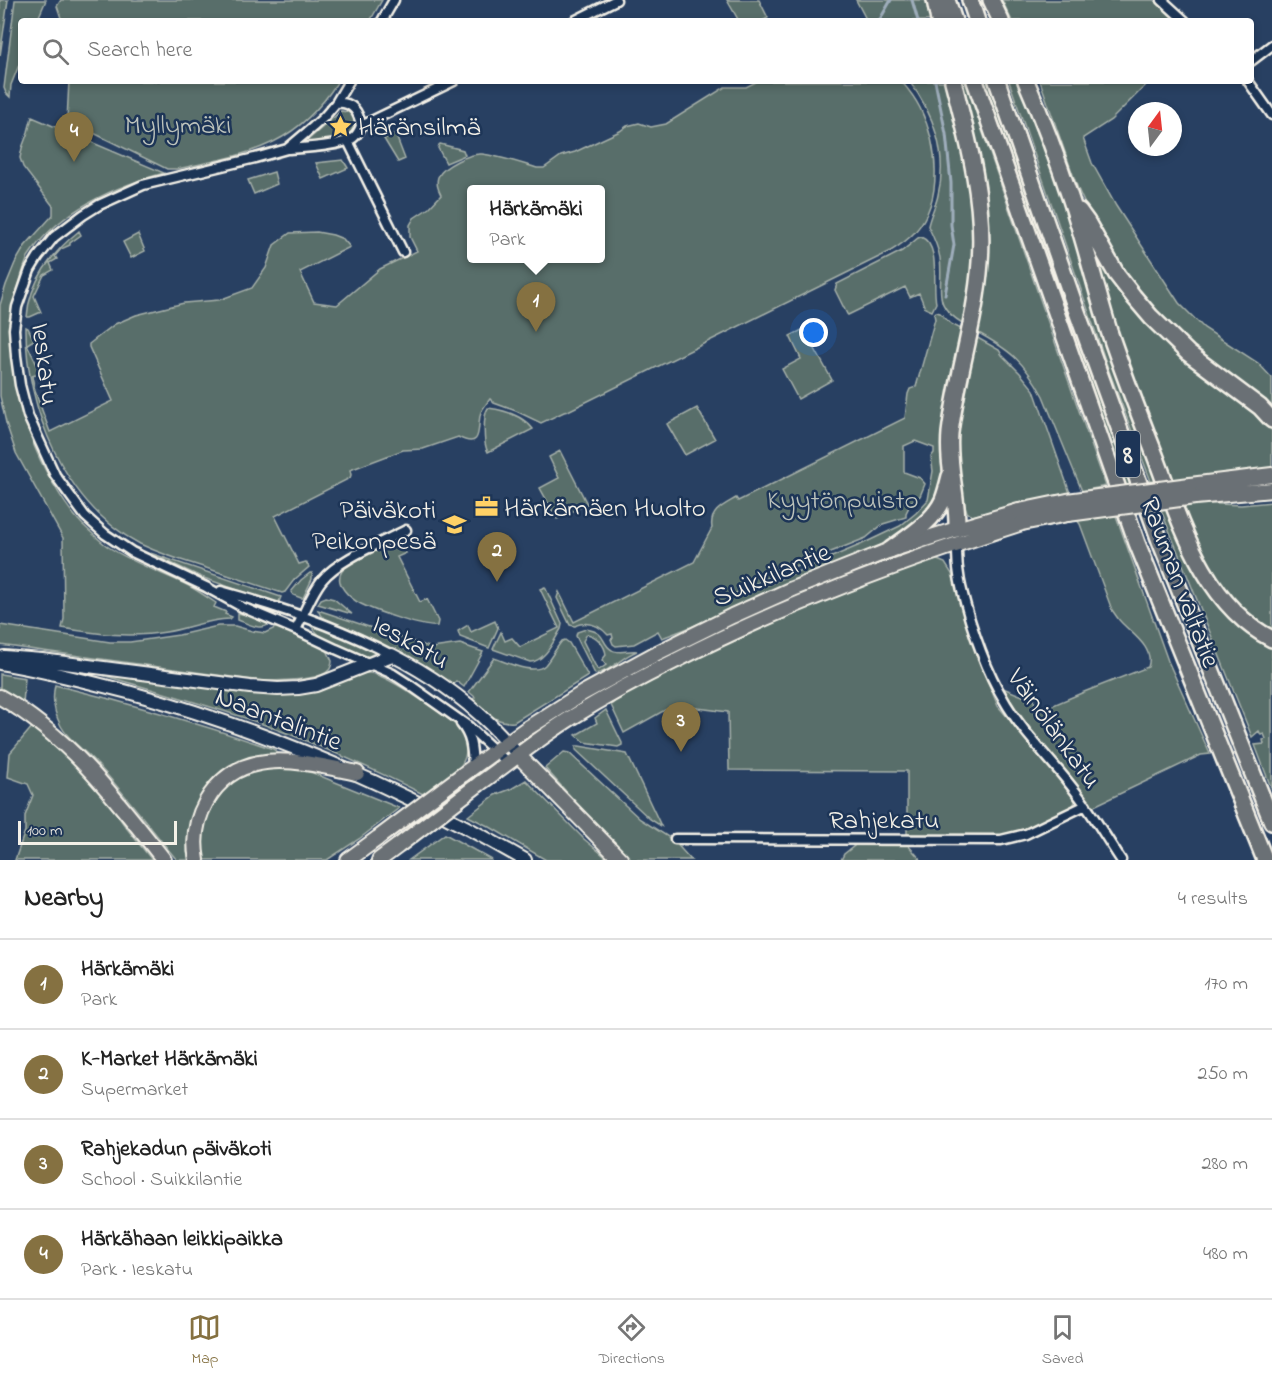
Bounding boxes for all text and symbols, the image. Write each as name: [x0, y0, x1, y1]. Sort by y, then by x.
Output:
search box: [18, 18, 1254, 84]
icon: search: [39, 35, 72, 68]
text: Search here: [87, 35, 192, 67]
north arrow: [1128, 102, 1182, 156]
park label: Myllymäki: [125, 107, 231, 146]
place label: Häränsilmä: [358, 109, 481, 148]
pin: 4: [54, 112, 94, 162]
place icon: Häränsilmä: [327, 113, 353, 139]
popup: [467, 185, 605, 263]
text: Härkämäki: [489, 194, 583, 226]
text: Park: [489, 226, 525, 255]
pin: 1: [516, 282, 556, 332]
your location: [799, 318, 828, 347]
street label: Ieskatu: [19, 321, 68, 408]
road number: 8: [1116, 431, 1140, 477]
park label: Kyytönpuisto: [767, 482, 919, 521]
place label: Härkämäen Huolto: [504, 490, 706, 529]
place label: Päiväkoti Peikonpesä: [312, 492, 436, 562]
street label: Rauman valtatie: [1128, 492, 1229, 675]
office icon: Härkämäen Huolto: [473, 494, 499, 520]
school or university icon: Päiväkoti Peikonpesä: [441, 512, 467, 538]
pin: 2: [478, 532, 516, 582]
street label: Suikkilantie: [707, 534, 838, 619]
street label: Ieskatu: [364, 606, 456, 680]
street label: Väinölänkatu: [995, 661, 1110, 798]
street label: Naantalintie: [209, 678, 348, 763]
pin: 3: [662, 702, 700, 752]
street label: Rahjekatu: [829, 802, 939, 841]
scale bar: [18, 818, 177, 846]
text: 100 m: [27, 819, 62, 843]
text: Nearby: [24, 880, 103, 918]
text: 4 results: [1178, 885, 1248, 914]
text: Härkämäki: [81, 954, 174, 986]
text: 1: [40, 970, 47, 999]
text: 170 m: [1204, 970, 1248, 999]
text: Park: [81, 986, 117, 1015]
text: K-Market Härkämäki: [81, 1044, 258, 1076]
text: 2: [39, 1060, 48, 1089]
text: 250 m: [1197, 1060, 1248, 1089]
text: Supermarket: [81, 1076, 188, 1105]
text: Rahjekadun päiväkoti: [81, 1134, 272, 1166]
text: 3: [39, 1150, 48, 1179]
text: 280 m: [1201, 1150, 1248, 1179]
text: School · Suikkilantie: [81, 1166, 242, 1195]
text: Härkähaan leikkipaikka: [81, 1224, 283, 1256]
text: 4: [39, 1240, 48, 1269]
text: 480 m: [1203, 1240, 1248, 1269]
text: Park · Ieskatu: [81, 1256, 193, 1285]
tab: Map: [188, 1311, 221, 1371]
tab: Directions: [598, 1311, 665, 1371]
tab: Saved: [1042, 1311, 1084, 1371]

